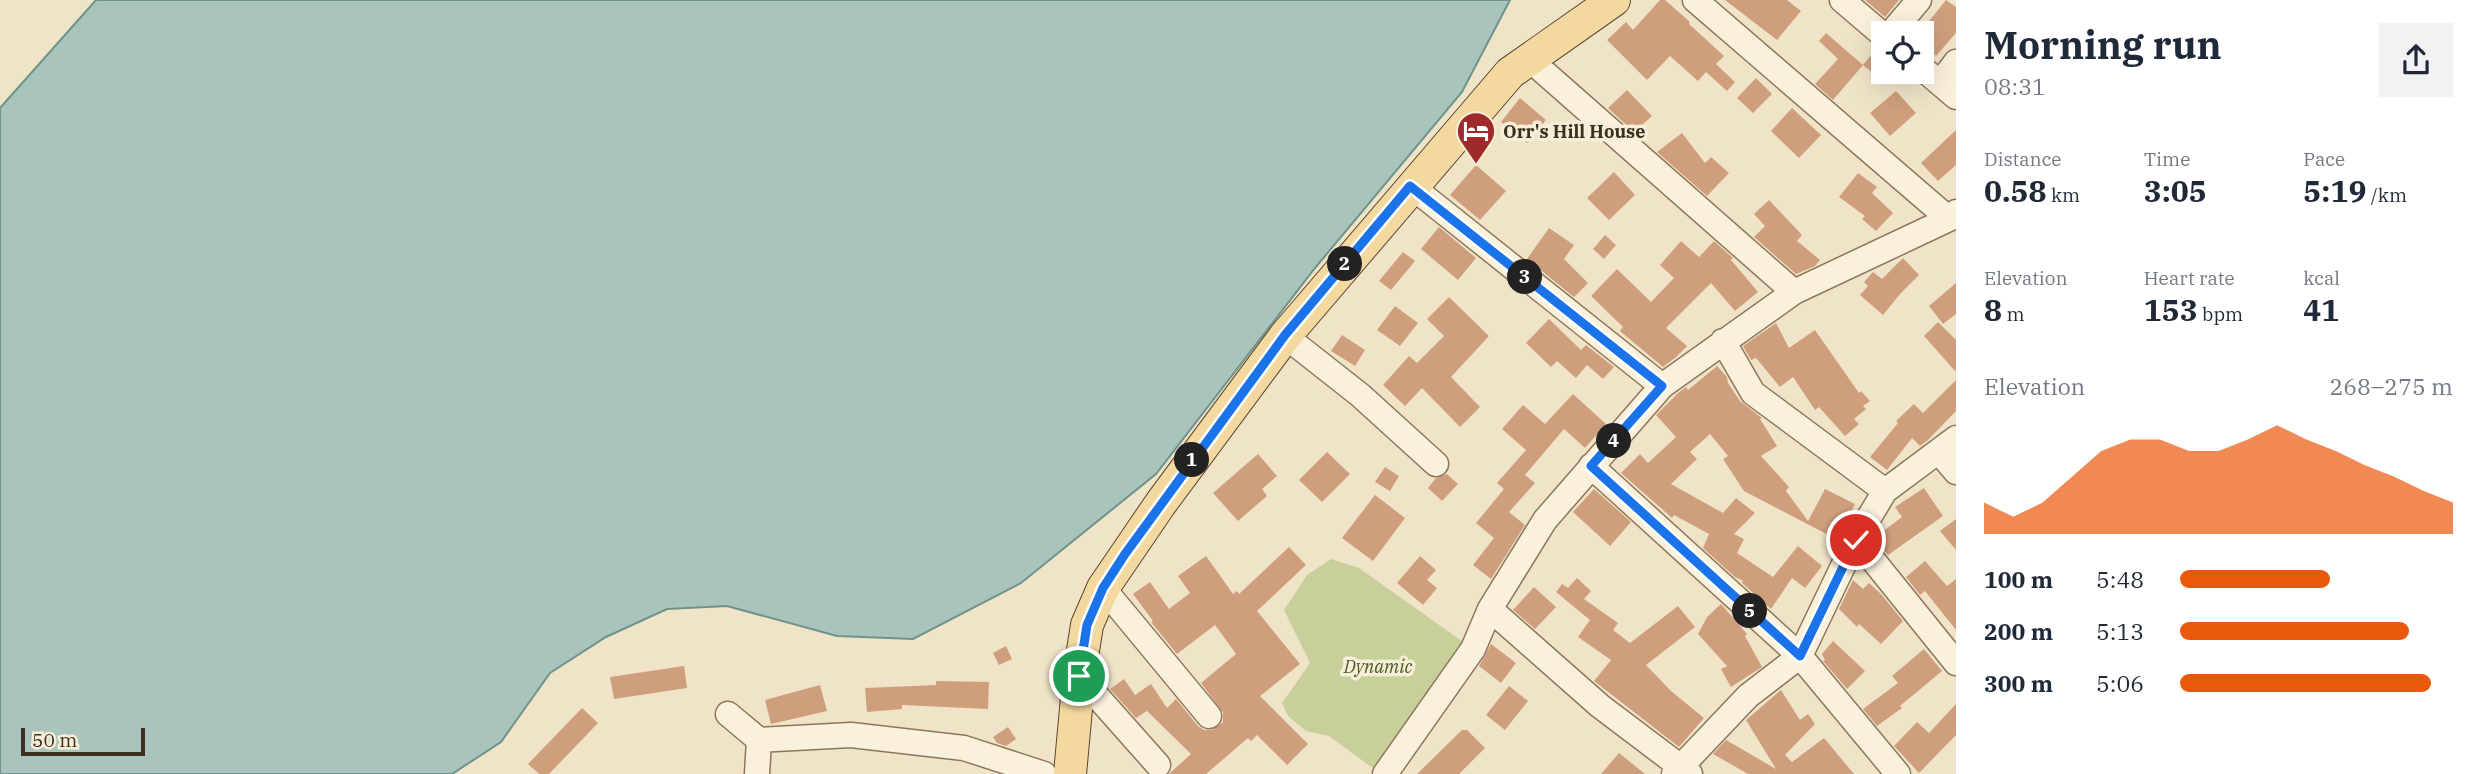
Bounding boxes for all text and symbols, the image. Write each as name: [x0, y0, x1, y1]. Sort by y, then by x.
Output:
text: Morning run: [1984, 20, 2222, 69]
map controls: [1871, 21, 1934, 84]
button: locate: [1871, 21, 1934, 84]
button: share: [2379, 23, 2453, 97]
text: 08:31: [1984, 71, 2046, 101]
hotel icon: Orr's Hill House: [1455, 110, 1497, 165]
place label: Orr's Hill House: [1503, 120, 1645, 143]
text: Distance: [1984, 147, 2062, 171]
text: Time: [2144, 147, 2190, 171]
text: Pace: [2303, 147, 2345, 171]
text: 0.58: [1984, 171, 2046, 210]
text: 3:05: [2144, 171, 2207, 210]
text: 5:19: [2303, 171, 2366, 210]
text: km: [2046, 183, 2080, 207]
text: /km: [2366, 183, 2407, 207]
pin: 2: [1328, 246, 1362, 282]
text: 2: [1339, 251, 1350, 275]
pin: 3: [1508, 260, 1542, 294]
text: 3: [1519, 264, 1530, 288]
text: Elevation: [1984, 266, 2068, 290]
text: Heart rate: [2144, 266, 2235, 290]
text: kcal: [2303, 266, 2340, 290]
text: 8: [1984, 290, 2002, 329]
text: 153: [2144, 290, 2198, 329]
text: 41: [2303, 290, 2339, 329]
text: m: [2002, 302, 2025, 326]
text: bpm: [2198, 302, 2243, 326]
text: Elevation: [1984, 371, 2085, 401]
text: 268–275 m: [2329, 371, 2453, 401]
pin: 4: [1596, 424, 1632, 458]
text: 4: [1608, 428, 1619, 452]
pin: 1: [1174, 442, 1210, 477]
text: 1: [1186, 447, 1197, 471]
pin: [1826, 510, 1886, 570]
icon: check: [1837, 521, 1875, 559]
text: 100 m: [1984, 564, 2053, 594]
text: 5:48: [2096, 564, 2144, 594]
pin: 5: [1732, 594, 1768, 628]
text: 5: [1744, 598, 1755, 622]
text: 200 m: [1984, 616, 2053, 646]
text: 5:13: [2096, 616, 2144, 646]
pin: [1049, 646, 1109, 706]
park label: Dynamic: [1343, 655, 1413, 678]
icon: arrive: [1060, 657, 1098, 695]
text: 300 m: [1984, 668, 2053, 698]
text: 5:06: [2096, 668, 2144, 698]
scale bar: [21, 725, 145, 757]
text: 50 m: [32, 728, 77, 752]

